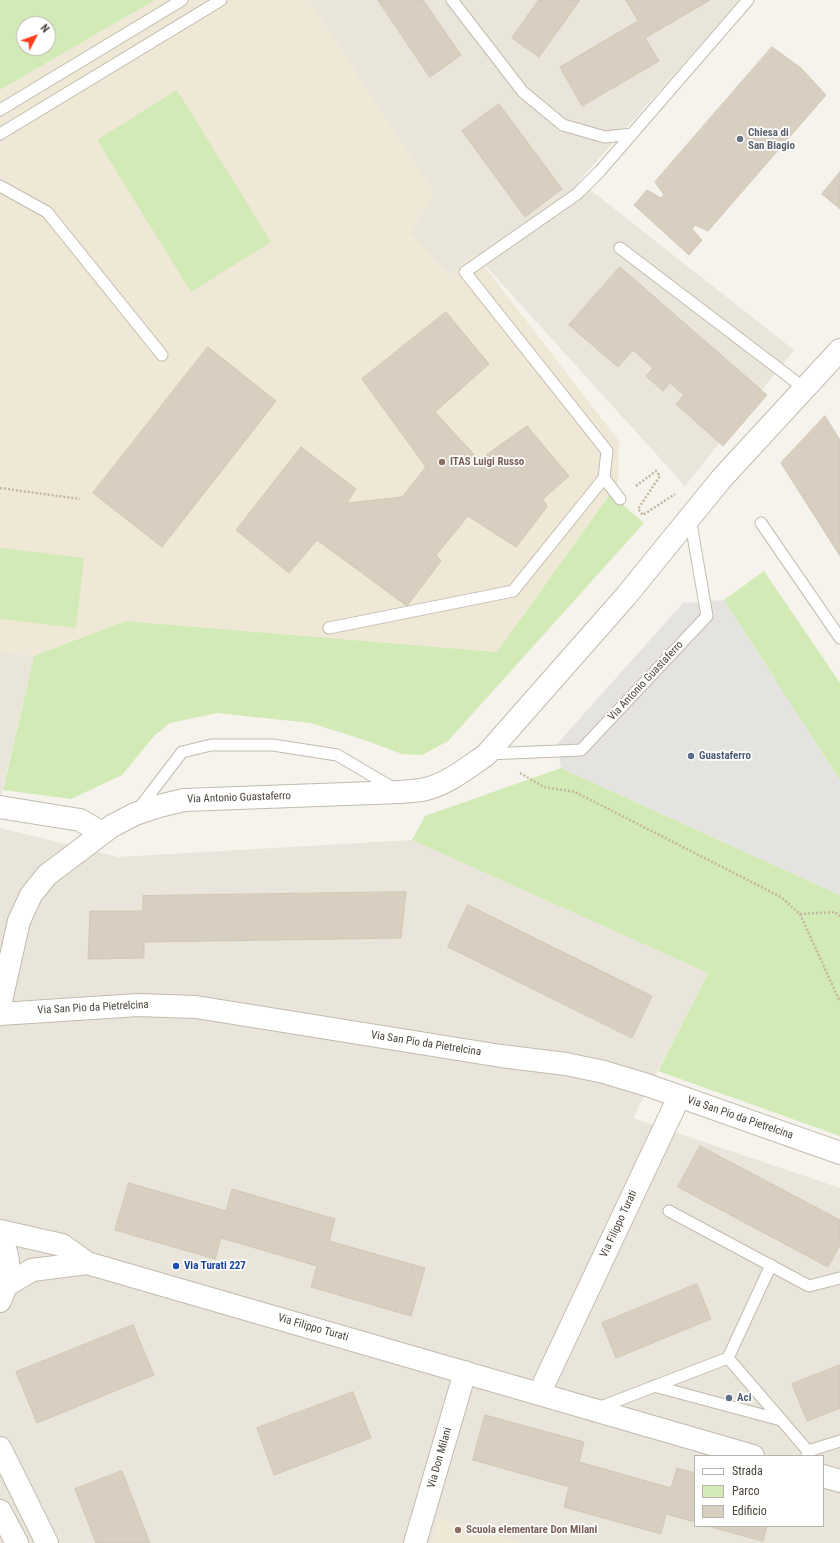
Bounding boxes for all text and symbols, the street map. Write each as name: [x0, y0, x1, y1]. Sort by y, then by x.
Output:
north arrow: [16, 16, 56, 56]
text: N: [38, 22, 52, 35]
place label: Chiesa di San Biagio: [748, 126, 795, 152]
marker: Chiesa di San Biagio: [735, 134, 745, 144]
place label: ITAS Luigi Russo: [450, 455, 524, 469]
marker: ITAS Luigi Russo: [437, 457, 447, 467]
street label: Via Antonio Guastaferro: [606, 638, 686, 724]
place label: Guastaferro: [699, 749, 751, 763]
marker: Guastaferro: [686, 751, 696, 761]
street label: Via Antonio Guastaferro: [187, 790, 291, 806]
street label: Via San Pio da Pietrelcina: [37, 998, 149, 1018]
street label: Via San Pio da Pietrelcina: [370, 1029, 482, 1059]
street label: Via San Pio da Pietrelcina: [685, 1094, 795, 1142]
street label: Via Filippo Turati: [598, 1188, 640, 1260]
place label: Via Turati 227: [184, 1259, 246, 1273]
marker: Via Turati 227: [171, 1261, 181, 1271]
street label: Via Filippo Turati: [276, 1312, 350, 1344]
place label: Aci: [737, 1391, 751, 1405]
marker: Aci: [724, 1393, 734, 1403]
street label: Via Don Milani: [425, 1426, 455, 1490]
legend: [694, 1455, 824, 1527]
text: Strada: [732, 1464, 763, 1478]
text: Parco: [732, 1484, 759, 1498]
text: Edificio: [732, 1504, 767, 1518]
place label: Scuola elementare Don Milani: [466, 1523, 597, 1537]
marker: Scuola elementare Don Milani: [453, 1525, 463, 1535]

